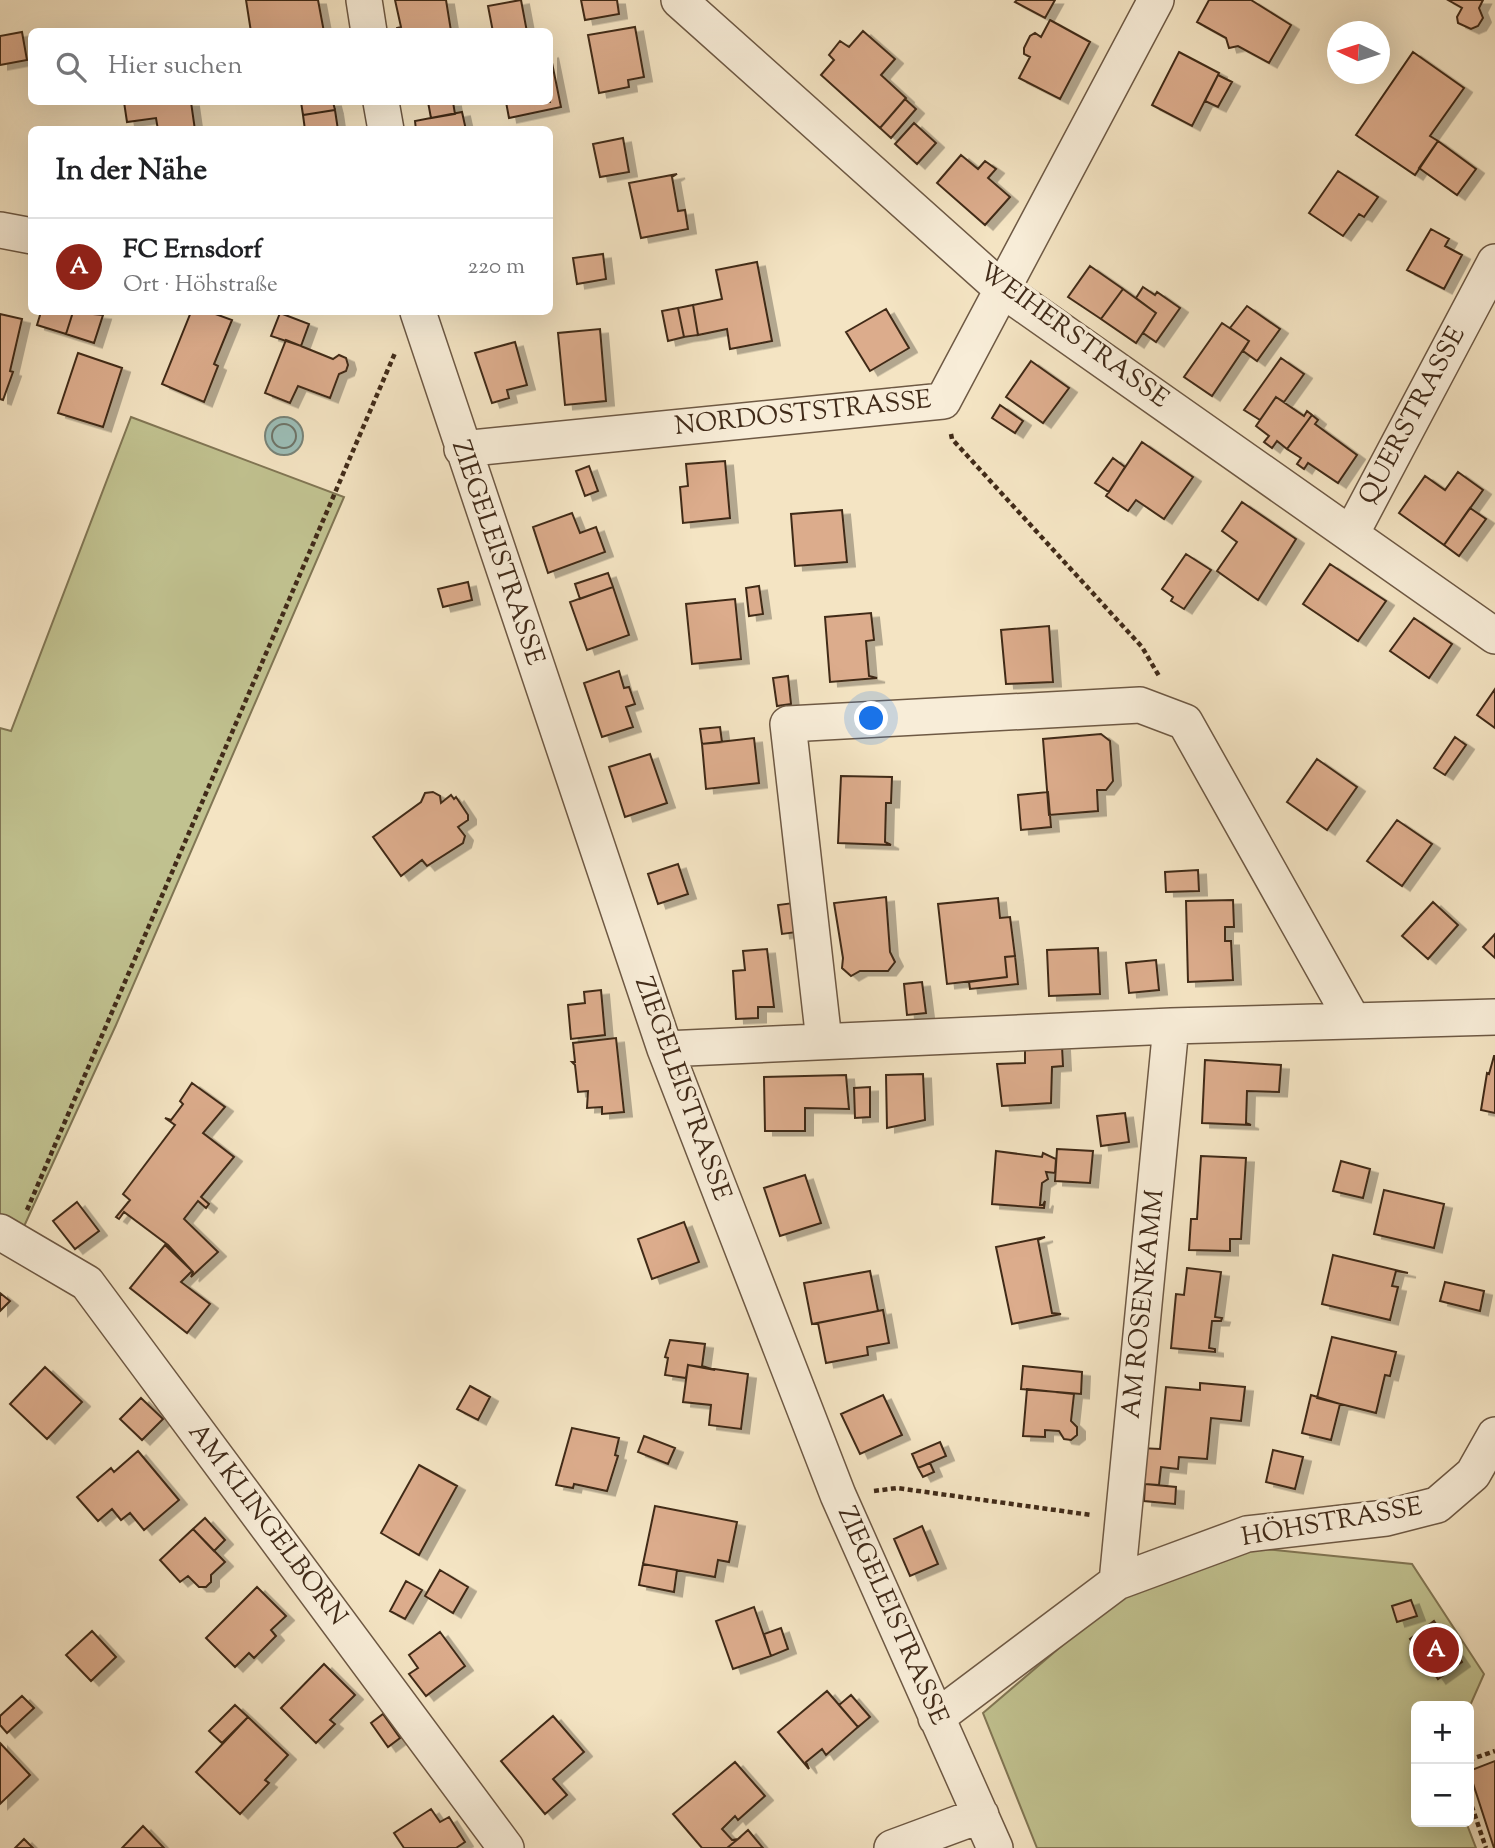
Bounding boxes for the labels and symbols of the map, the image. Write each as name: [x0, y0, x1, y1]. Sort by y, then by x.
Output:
north arrow: [1327, 21, 1390, 84]
street label: WEIHERSTRASSE: [970, 254, 1176, 418]
street label: QUERSTRASSE: [1350, 320, 1476, 512]
street label: NORDOSTSTRASSE: [673, 382, 934, 446]
street label: ZIEGELEISTRASSE: [441, 436, 553, 671]
your location: [854, 701, 888, 735]
street label: ZIEGELEISTRASSE: [624, 972, 740, 1206]
street label: AM ROSENKAMM: [1114, 1187, 1174, 1420]
street label: AM KLINGELBORN: [179, 1416, 355, 1634]
street label: HÖHSTRASSE: [1239, 1489, 1426, 1557]
street label: ZIEGELEISTRASSE: [827, 1501, 957, 1731]
pin: A: [1413, 1624, 1459, 1676]

